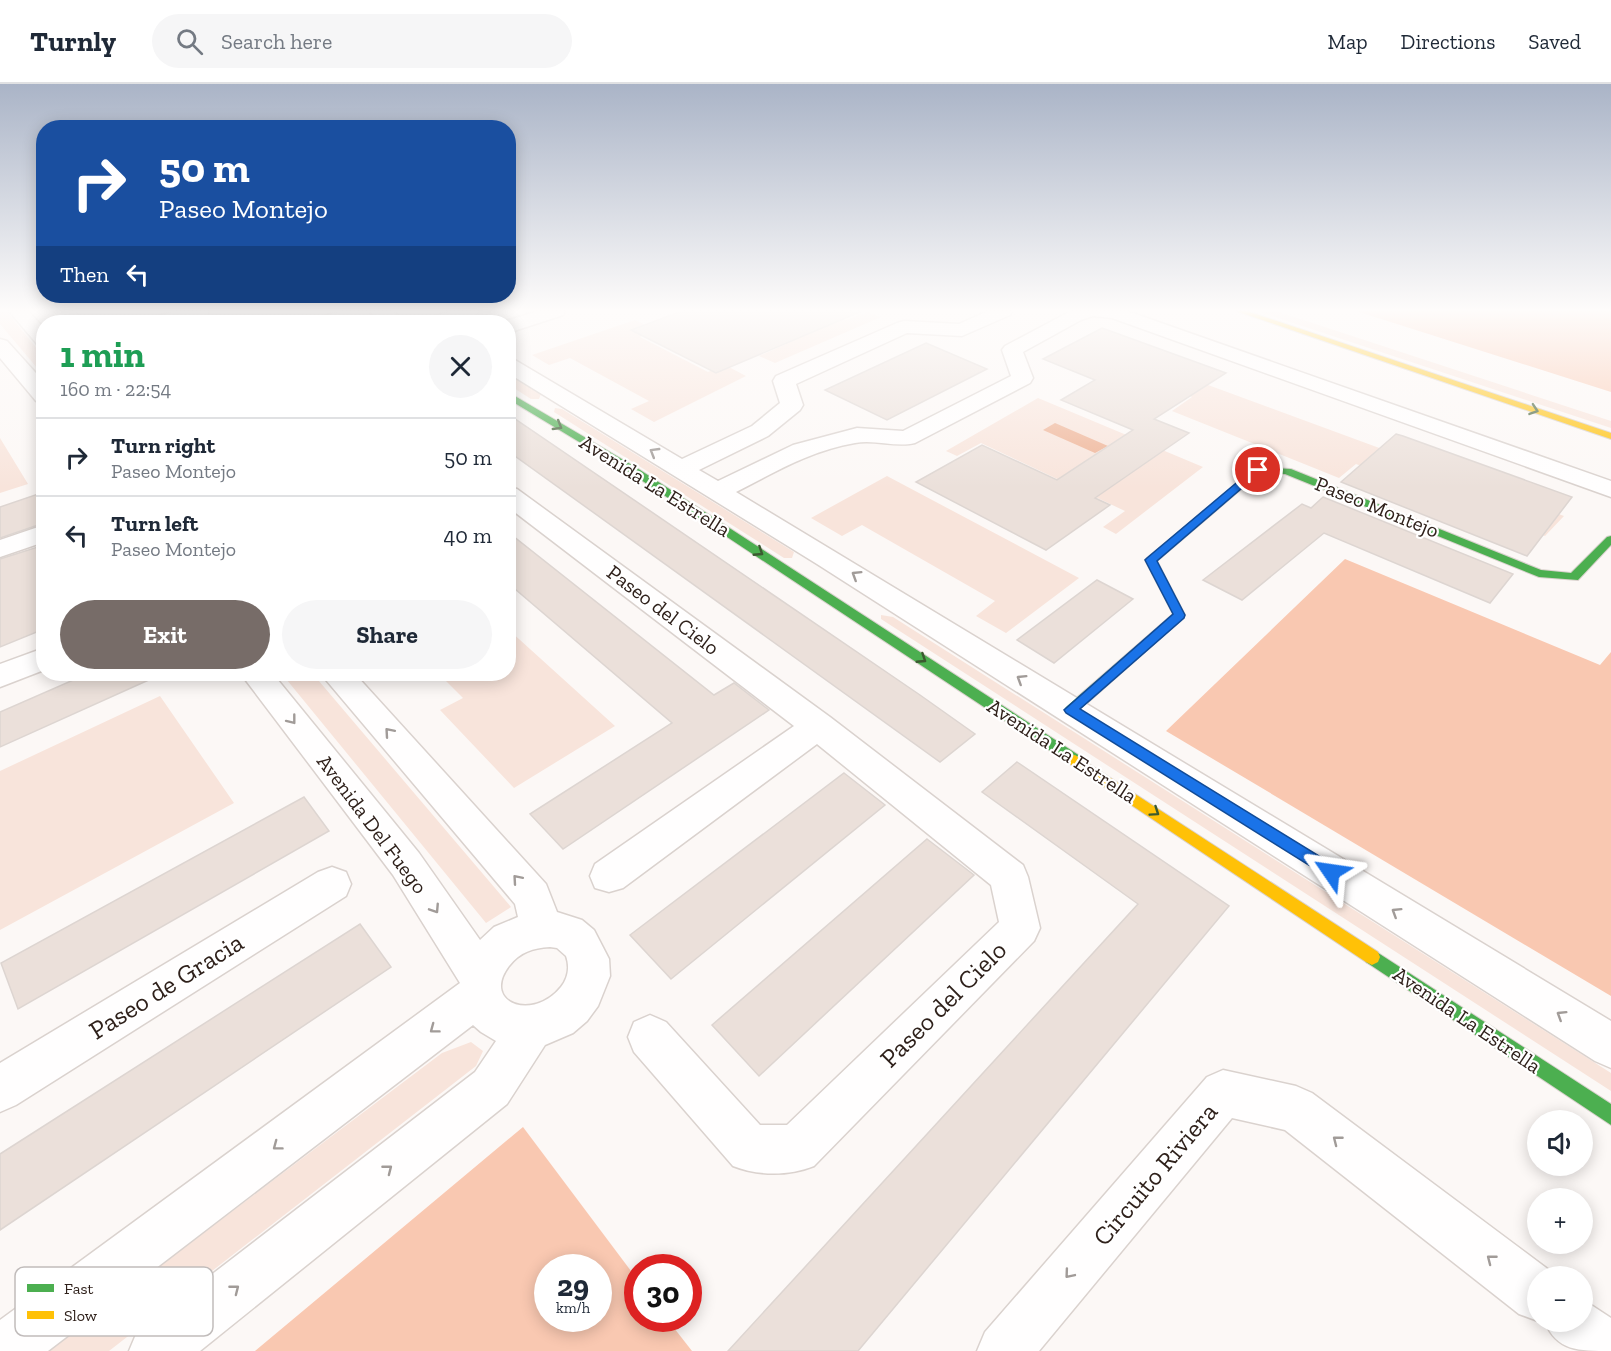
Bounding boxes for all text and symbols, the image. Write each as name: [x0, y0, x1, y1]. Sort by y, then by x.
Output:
search box: [152, 14, 572, 68]
text: Turnly: [30, 25, 116, 58]
icon: search: [173, 25, 206, 58]
text: Search here: [221, 28, 332, 55]
text: Map: [1328, 29, 1368, 54]
text: Directions: [1401, 29, 1495, 54]
text: Saved: [1528, 29, 1581, 54]
text: 50 m: [159, 142, 250, 193]
icon: right: [60, 144, 138, 222]
text: Paseo Montejo: [159, 193, 328, 225]
icon: left: [121, 258, 154, 291]
text: Then: [60, 261, 109, 288]
text: 1 min: [60, 333, 145, 376]
button: close: [429, 335, 492, 398]
text: 160 m · 22:54: [60, 377, 171, 401]
one-way arrow: [1528, 403, 1539, 416]
one-way arrow: [552, 419, 562, 430]
street label: Avenida La Estrella: [575, 429, 735, 542]
text: Turn right: [111, 432, 215, 459]
icon: right: [60, 441, 93, 474]
text: 50 m: [444, 444, 492, 471]
pin: [1232, 444, 1283, 495]
one-way arrow: [650, 448, 660, 460]
icon: arrive: [1241, 453, 1274, 486]
text: Paseo Montejo: [111, 459, 236, 483]
street label: Paseo Montejo: [1311, 470, 1443, 544]
text: Turn left: [111, 510, 198, 537]
icon: left: [60, 519, 93, 552]
text: 40 m: [443, 522, 492, 549]
text: Paseo Montejo: [111, 537, 236, 561]
one-way arrow: [752, 545, 763, 556]
street label: Paseo del Cielo: [602, 559, 724, 660]
one-way arrow: [852, 571, 862, 583]
button: Exit: [60, 600, 270, 669]
button: Share: [282, 600, 492, 669]
one-way arrow: [915, 652, 926, 663]
one-way arrow: [1017, 675, 1028, 686]
street label: Avenida La Estrella: [983, 693, 1142, 808]
one-way arrow: [285, 713, 296, 724]
one-way arrow: [385, 728, 396, 739]
street label: Avenida Del Fuego: [312, 749, 433, 898]
one-way arrow: [1148, 805, 1159, 816]
position arrow: [1299, 840, 1363, 904]
one-way arrow: [513, 875, 524, 886]
one-way arrow: [428, 902, 439, 913]
one-way arrow: [1392, 908, 1402, 920]
street label: Paseo de Gracia: [83, 926, 249, 1046]
street label: Paseo del Cielo: [873, 934, 1013, 1074]
street label: Avenida La Estrella: [1389, 961, 1546, 1078]
one-way arrow: [1557, 1011, 1567, 1023]
one-way arrow: [429, 1022, 440, 1033]
street label: Circuito Riviera: [1086, 1096, 1224, 1252]
map controls: [1527, 1110, 1593, 1332]
button: sound: [1527, 1110, 1593, 1176]
one-way arrow: [1333, 1137, 1344, 1148]
one-way arrow: [273, 1138, 284, 1149]
one-way arrow: [381, 1165, 392, 1176]
button: +: [1527, 1188, 1593, 1254]
speed limit sign: 30: [624, 1254, 702, 1332]
one-way arrow: [1487, 1256, 1498, 1267]
button: −: [1527, 1266, 1593, 1332]
legend: [15, 1267, 213, 1336]
one-way arrow: [1066, 1267, 1077, 1278]
text: 29: [557, 1268, 589, 1304]
text: Fast: [64, 1279, 93, 1298]
one-way arrow: [228, 1285, 239, 1296]
text: km/h: [556, 1299, 590, 1317]
text: Slow: [64, 1306, 98, 1325]

